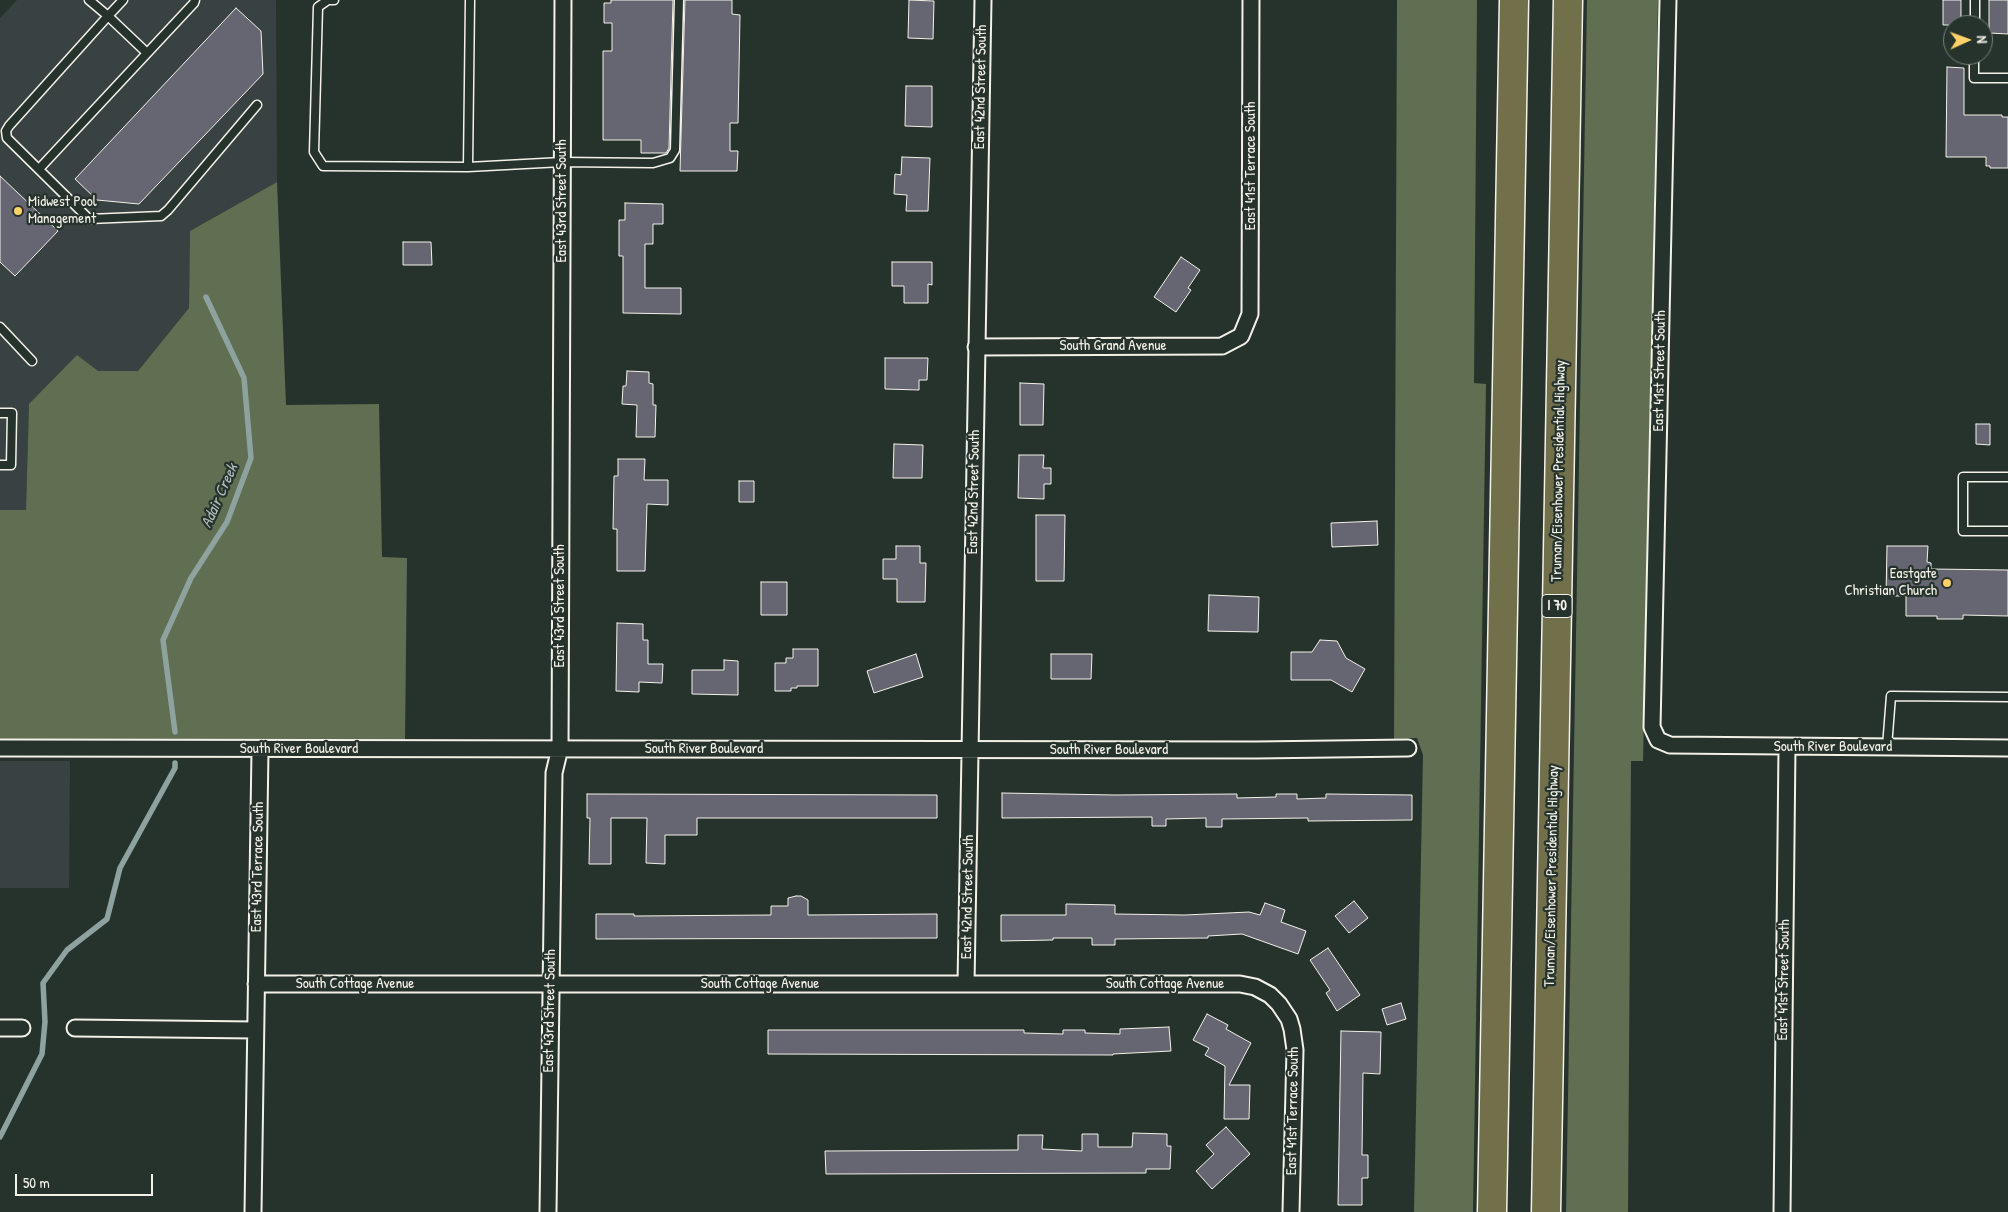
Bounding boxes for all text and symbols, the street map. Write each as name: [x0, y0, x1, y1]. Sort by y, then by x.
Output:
north arrow: [1943, 15, 1993, 65]
street label: East 42nd Street South: [971, 25, 991, 149]
text: N: [1973, 35, 1992, 44]
street label: East 41st Terrace South: [1242, 102, 1260, 230]
street label: East 43rd Street South: [553, 139, 571, 263]
place label: Midwest Pool Management: [28, 193, 97, 228]
marker: Midwest Pool Management: [12, 205, 24, 217]
street label: East 41st Street South: [1650, 310, 1670, 432]
street label: South Grand Avenue: [1060, 337, 1166, 355]
street label: Truman/Eisenhower Presidential Highway: [1548, 360, 1570, 582]
street label: East 42nd Street South: [964, 430, 984, 554]
water label: Adair Creek: [197, 461, 243, 531]
street label: East 43rd Street South: [551, 544, 569, 668]
place label: Eastgate Christian Church: [1845, 565, 1937, 600]
marker: Eastgate Christian Church: [1941, 577, 1953, 589]
road number: I 70: [1542, 594, 1572, 618]
street label: South River Boulevard: [1774, 738, 1892, 756]
street label: South River Boulevard: [240, 740, 358, 758]
street label: South River Boulevard: [645, 740, 763, 758]
street label: South River Boulevard: [1050, 741, 1168, 759]
street label: Truman/Eisenhower Presidential Highway: [1541, 765, 1563, 987]
street label: East 43rd Terrace South: [248, 802, 268, 932]
street label: East 42nd Street South: [958, 835, 978, 959]
street label: East 41st Street South: [1774, 919, 1794, 1041]
street label: East 43rd Street South: [540, 949, 560, 1073]
street label: South Cottage Avenue: [296, 975, 414, 993]
street label: South Cottage Avenue: [701, 975, 819, 993]
street label: South Cottage Avenue: [1106, 975, 1224, 993]
street label: East 41st Terrace South: [1283, 1047, 1303, 1175]
scale bar: [18, 1164, 155, 1196]
text: 50 m: [23, 1172, 50, 1193]

